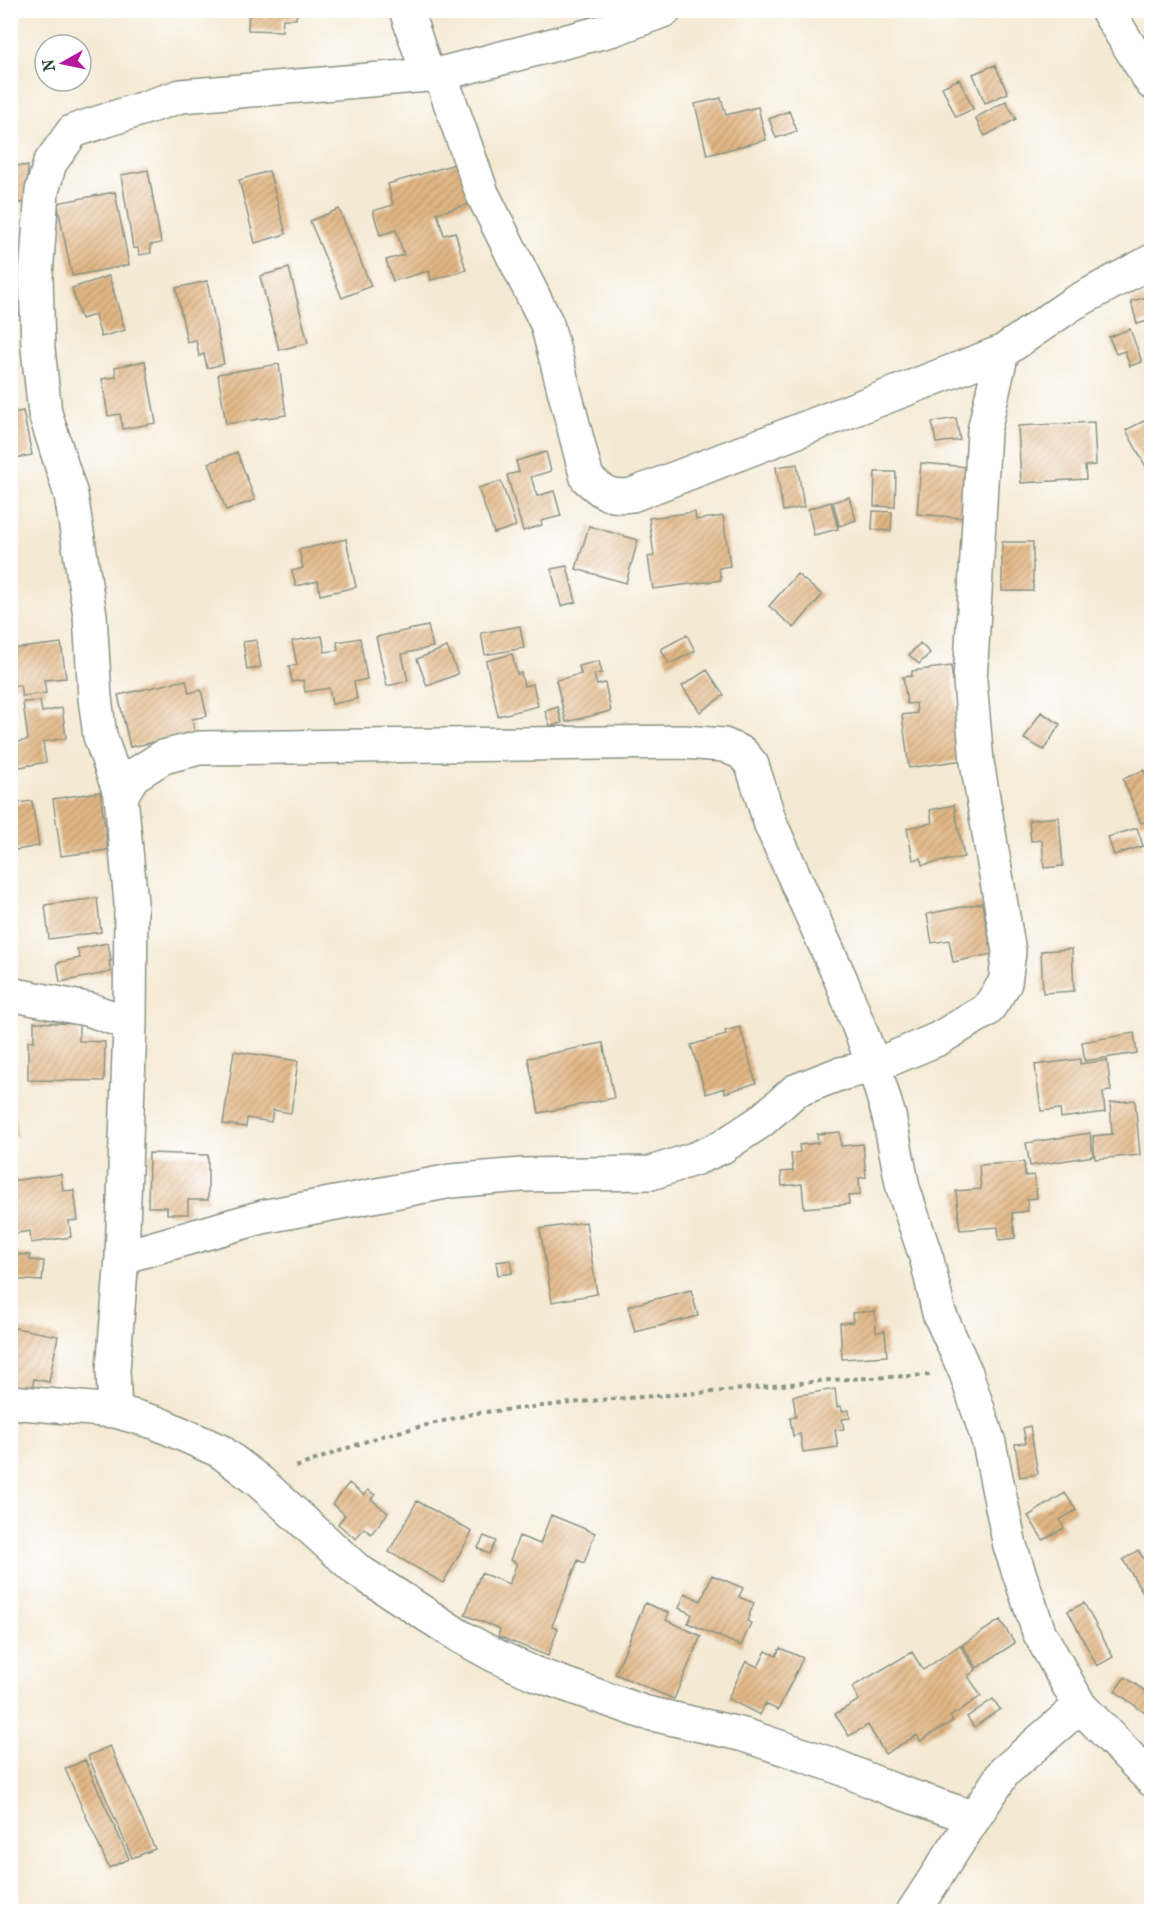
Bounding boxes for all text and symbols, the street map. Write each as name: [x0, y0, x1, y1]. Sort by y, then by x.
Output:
north arrow: [33, 33, 93, 93]
text: N: [38, 57, 59, 73]

